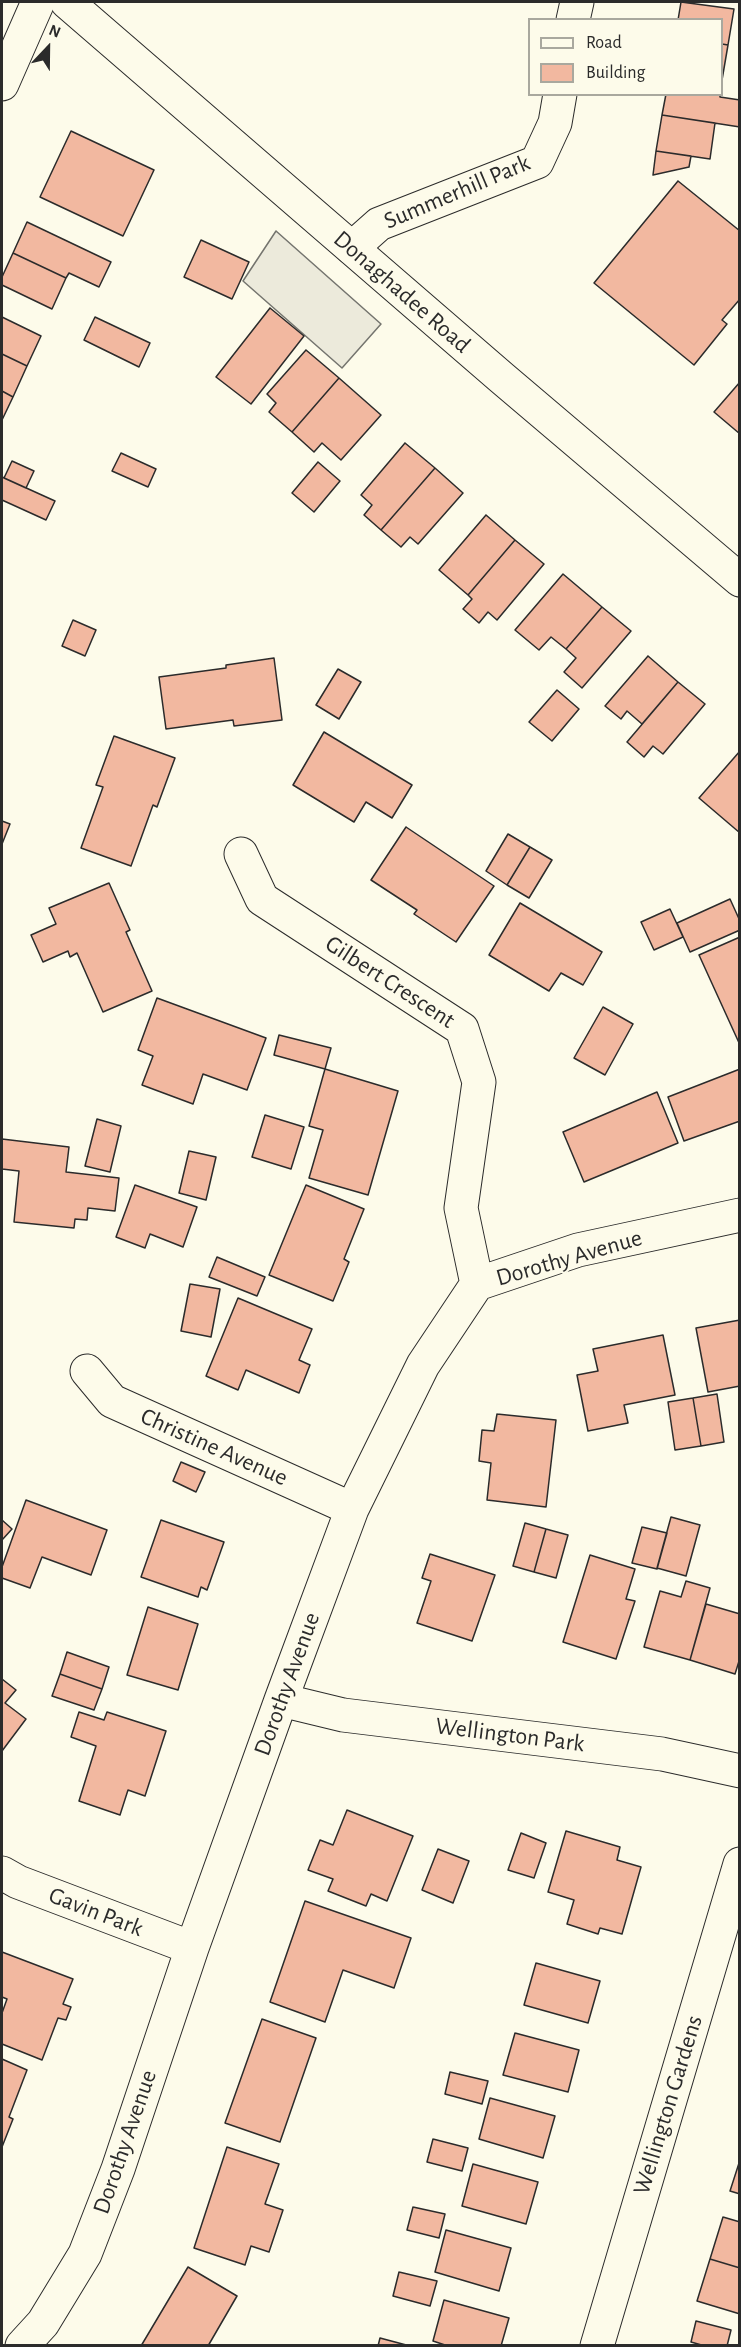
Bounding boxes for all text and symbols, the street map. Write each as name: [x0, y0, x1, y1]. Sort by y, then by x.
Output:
north arrow: [18, 18, 78, 78]
legend: [528, 18, 723, 96]
text: N: [47, 22, 63, 41]
text: Road: [586, 34, 622, 52]
text: Building: [586, 64, 645, 82]
street label: Summerhill Park: [380, 148, 534, 236]
street label: Donaghadee Road: [328, 225, 476, 359]
street label: Gilbert Crescent: [320, 929, 460, 1035]
street label: Dorothy Avenue: [493, 1223, 645, 1293]
street label: Christine Avenue: [136, 1402, 292, 1492]
street label: Dorothy Avenue: [248, 1608, 326, 1760]
street label: Wellington Park: [434, 1712, 586, 1758]
street label: Gavin Park: [45, 1881, 147, 1943]
street label: Wellington Gardens: [627, 2012, 709, 2198]
street label: Dorothy Avenue: [87, 2066, 163, 2218]

